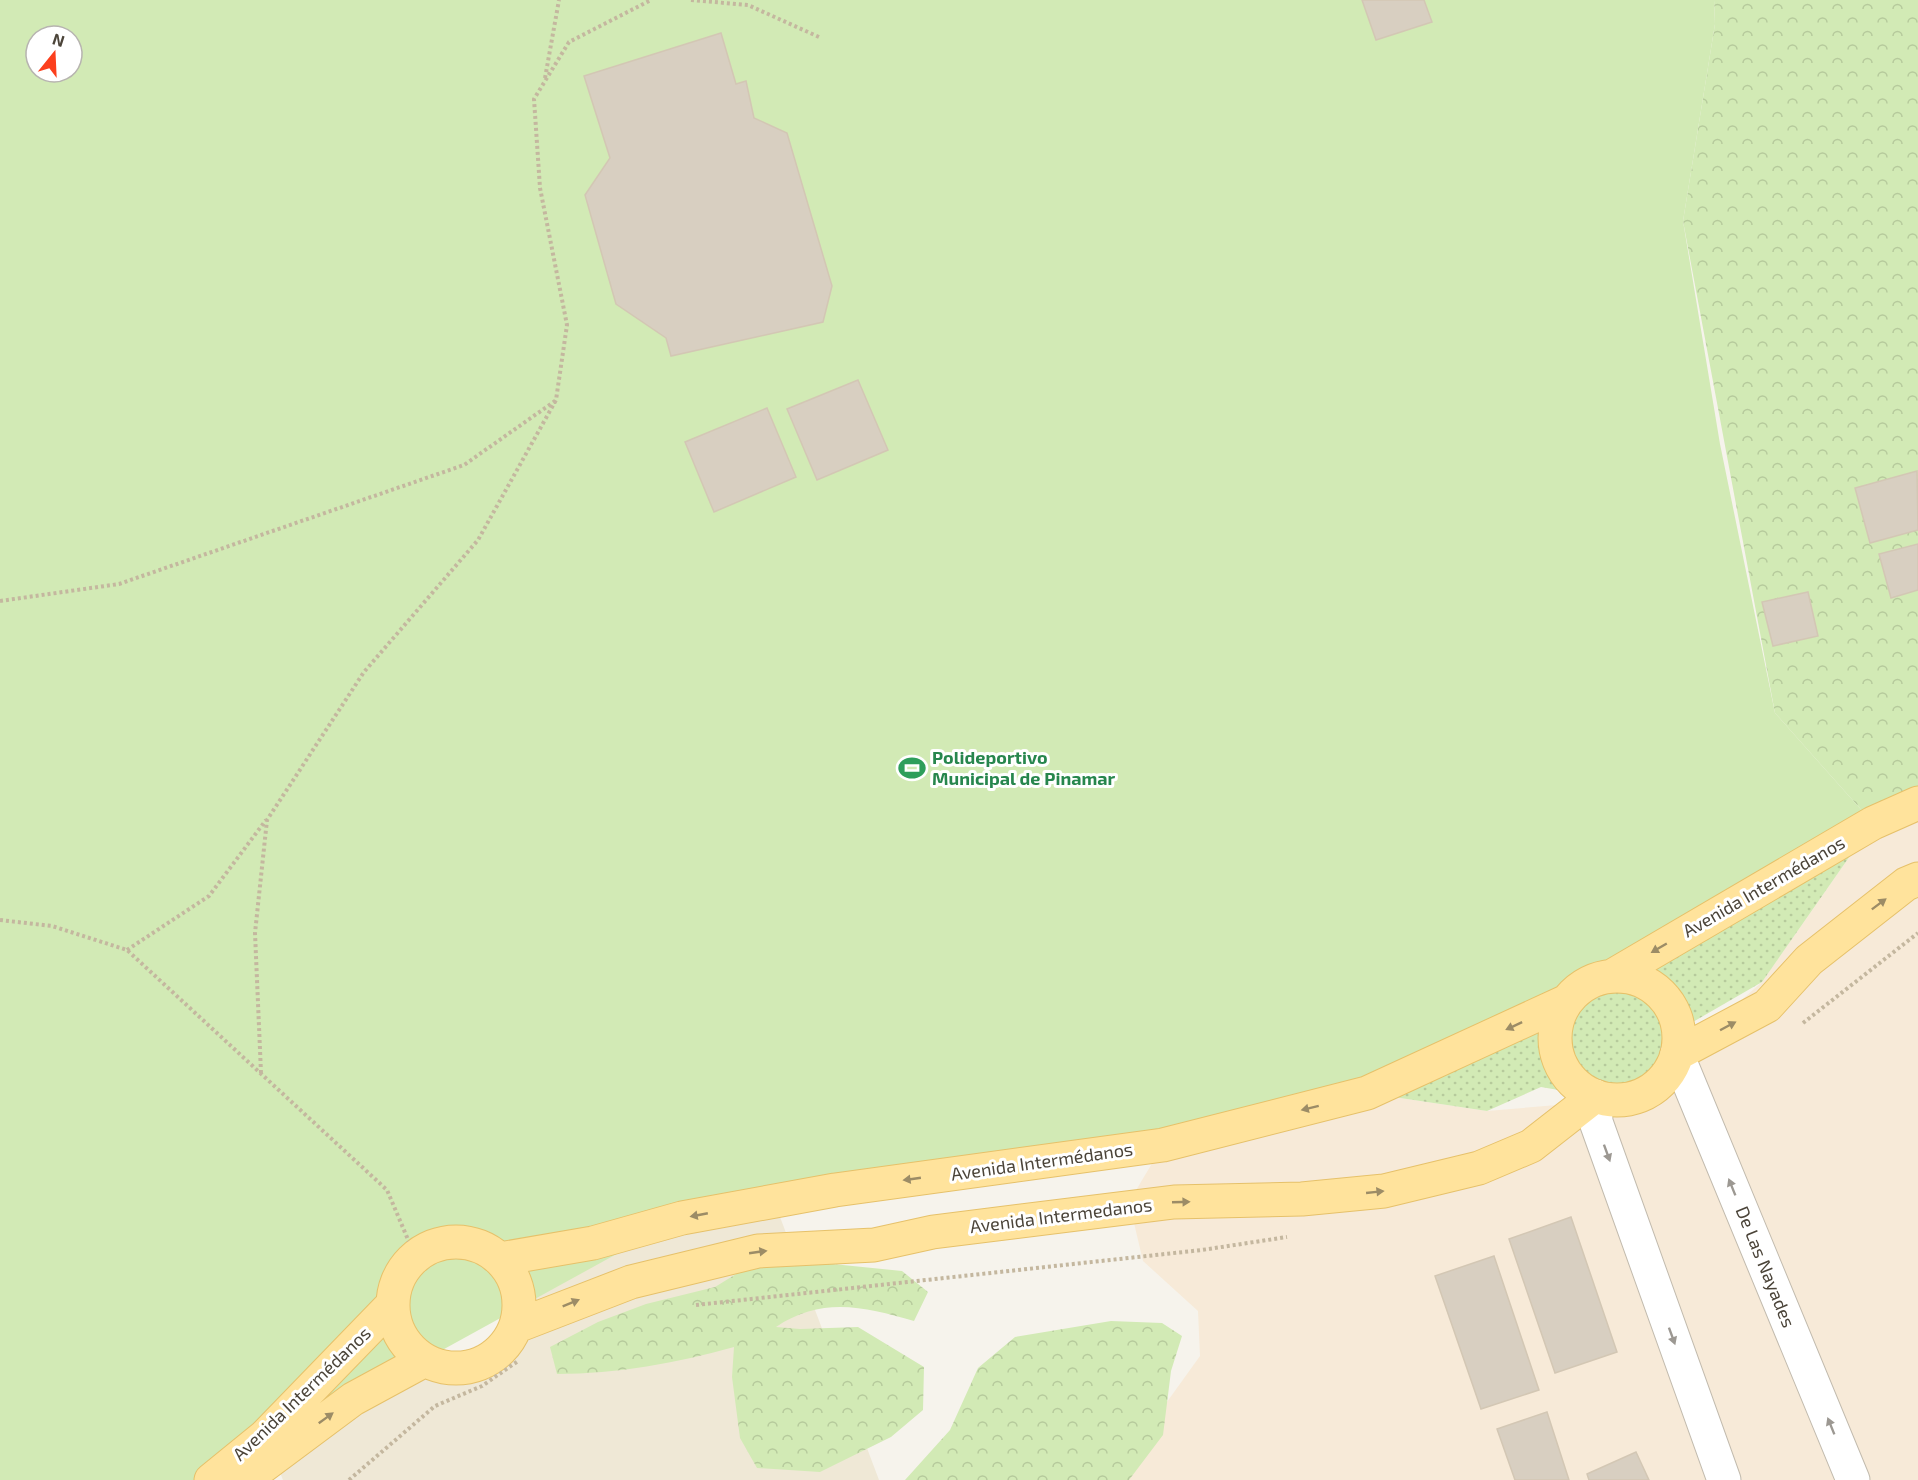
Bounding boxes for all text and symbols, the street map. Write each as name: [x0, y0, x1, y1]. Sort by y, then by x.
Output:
north arrow: [24, 24, 84, 84]
text: N: [50, 28, 67, 50]
place label: Polideportivo Municipal de Pinamar: [932, 746, 1116, 789]
sports icon: Polideportivo Municipal de Pinamar: [897, 753, 927, 783]
street label: Avenida Intermédanos: [1679, 831, 1848, 942]
one-way arrow: [1871, 898, 1887, 911]
one-way arrow: [1651, 943, 1668, 953]
one-way arrow: [1505, 1021, 1522, 1030]
one-way arrow: [1720, 1021, 1737, 1031]
one-way arrow: [1301, 1103, 1319, 1113]
street label: Avenida Intermédanos: [950, 1137, 1134, 1185]
one-way arrow: [1602, 1144, 1612, 1162]
one-way arrow: [903, 1175, 922, 1184]
one-way arrow: [1727, 1178, 1737, 1196]
one-way arrow: [1366, 1187, 1385, 1197]
street label: Avenida Intermedanos: [969, 1193, 1153, 1237]
one-way arrow: [1171, 1198, 1190, 1207]
street label: De Las Nayades: [1732, 1203, 1800, 1331]
one-way arrow: [690, 1211, 709, 1220]
one-way arrow: [749, 1247, 768, 1256]
one-way arrow: [562, 1298, 580, 1308]
street label: Avenida Intermédanos: [228, 1322, 375, 1465]
one-way arrow: [1668, 1327, 1678, 1345]
one-way arrow: [319, 1413, 334, 1425]
one-way arrow: [1826, 1417, 1835, 1435]

